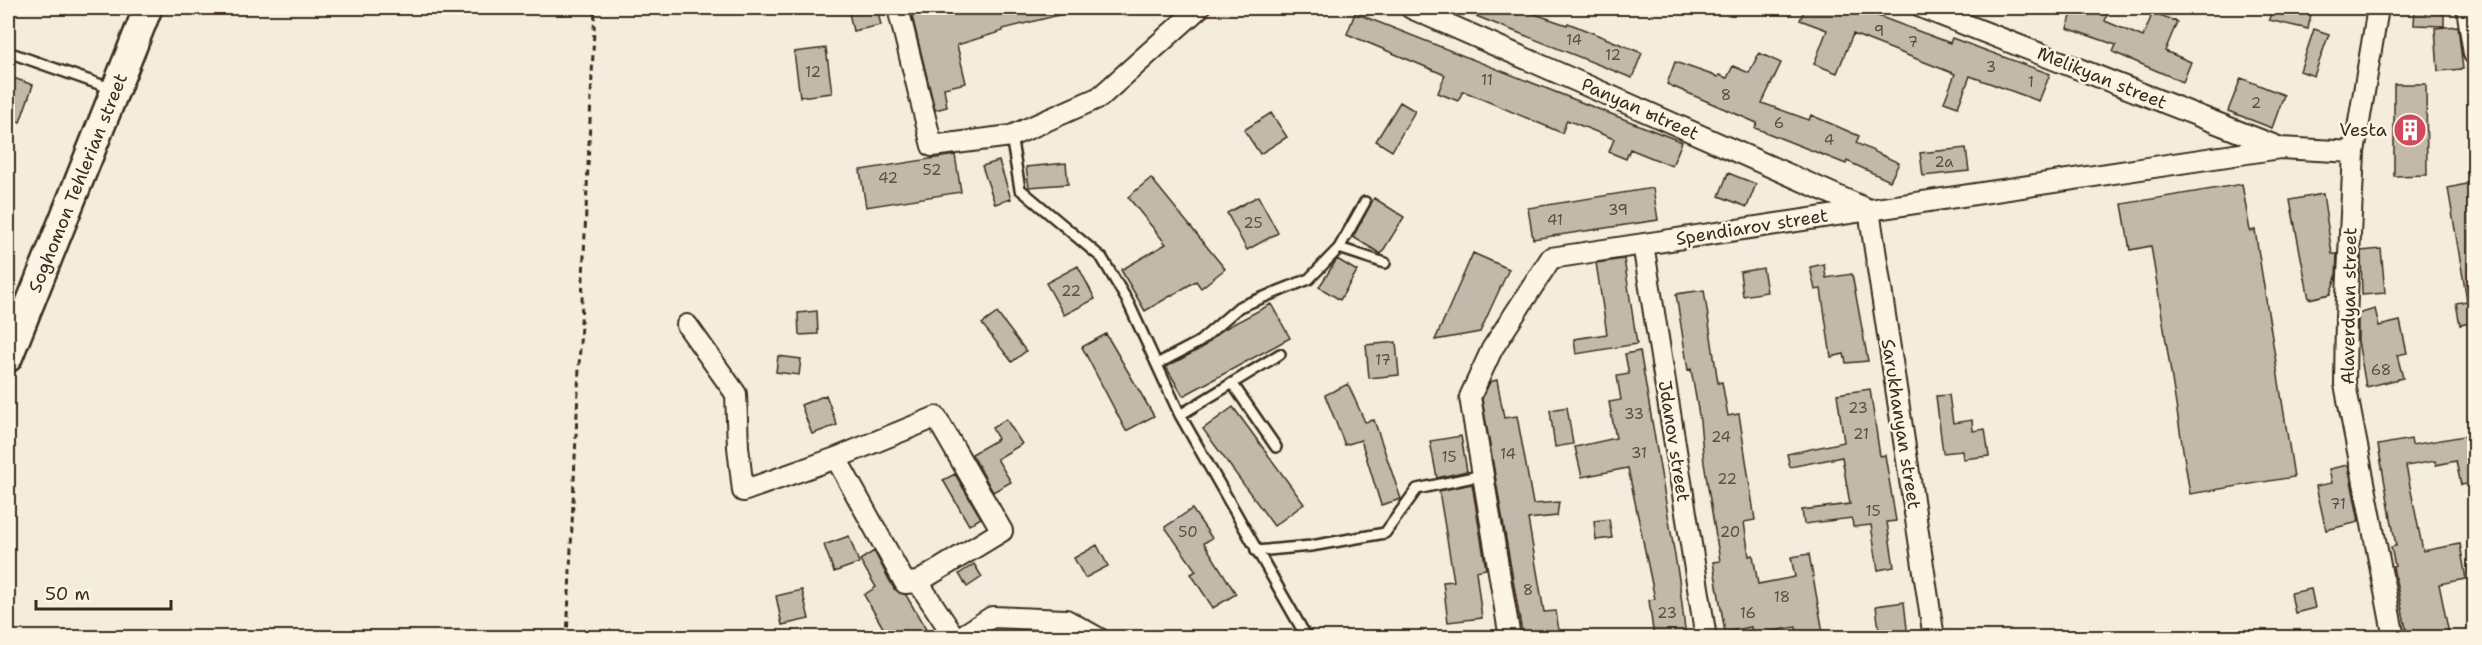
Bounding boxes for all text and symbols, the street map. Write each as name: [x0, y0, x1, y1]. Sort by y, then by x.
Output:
house number: 9: [1874, 21, 1884, 41]
house number: 14: [1566, 30, 1582, 50]
house number: 7: [1908, 32, 1918, 52]
street label: Melikyan street: [2034, 41, 2170, 115]
house number: 12: [1605, 45, 1621, 65]
house number: 3: [1986, 57, 1996, 77]
house number: 12: [805, 62, 821, 82]
street label: Soghomon Tehlerian street: [23, 70, 133, 296]
house number: 11: [1481, 70, 1493, 90]
street label: Panyan ыtreet: [1577, 72, 1703, 146]
house number: 1: [2028, 72, 2034, 92]
house number: 8: [1721, 85, 1731, 105]
house number: 2: [2251, 93, 2261, 113]
building icon: Vesta: [2392, 112, 2428, 148]
house number: 6: [1774, 113, 1784, 133]
place label: Vesta: [2339, 118, 2387, 142]
house number: 4: [1824, 130, 1834, 150]
house number: 2a: [1934, 152, 1954, 172]
house number: 52: [923, 160, 941, 180]
house number: 42: [878, 168, 898, 188]
house number: 39: [1608, 200, 1628, 220]
street label: Spendiarov street: [1674, 203, 1830, 251]
house number: 41: [1547, 210, 1563, 230]
house number: 25: [1243, 213, 1263, 233]
street label: Alaverdyan street: [2336, 227, 2362, 385]
house number: 22: [1061, 281, 1081, 301]
street label: Sarukhanyan street: [1876, 337, 1926, 511]
house number: 17: [1375, 350, 1391, 370]
house number: 68: [2371, 360, 2391, 380]
street label: Jdanov street: [1653, 379, 1695, 503]
house number: 23: [1848, 398, 1868, 418]
house number: 33: [1624, 404, 1644, 424]
house number: 21: [1853, 424, 1869, 444]
house number: 24: [1711, 427, 1731, 447]
house number: 31: [1631, 443, 1647, 463]
house number: 14: [1500, 444, 1516, 464]
house number: 15: [1441, 447, 1457, 467]
house number: 22: [1717, 469, 1737, 489]
house number: 71: [2330, 494, 2346, 514]
house number: 15: [1865, 501, 1881, 521]
house number: 50: [1178, 522, 1198, 542]
house number: 20: [1720, 522, 1740, 542]
scale bar: [36, 573, 171, 611]
house number: 8: [1523, 580, 1533, 600]
text: 50 m: [45, 582, 90, 606]
house number: 18: [1774, 587, 1790, 607]
house number: 23: [1657, 603, 1677, 623]
house number: 16: [1740, 603, 1756, 623]

